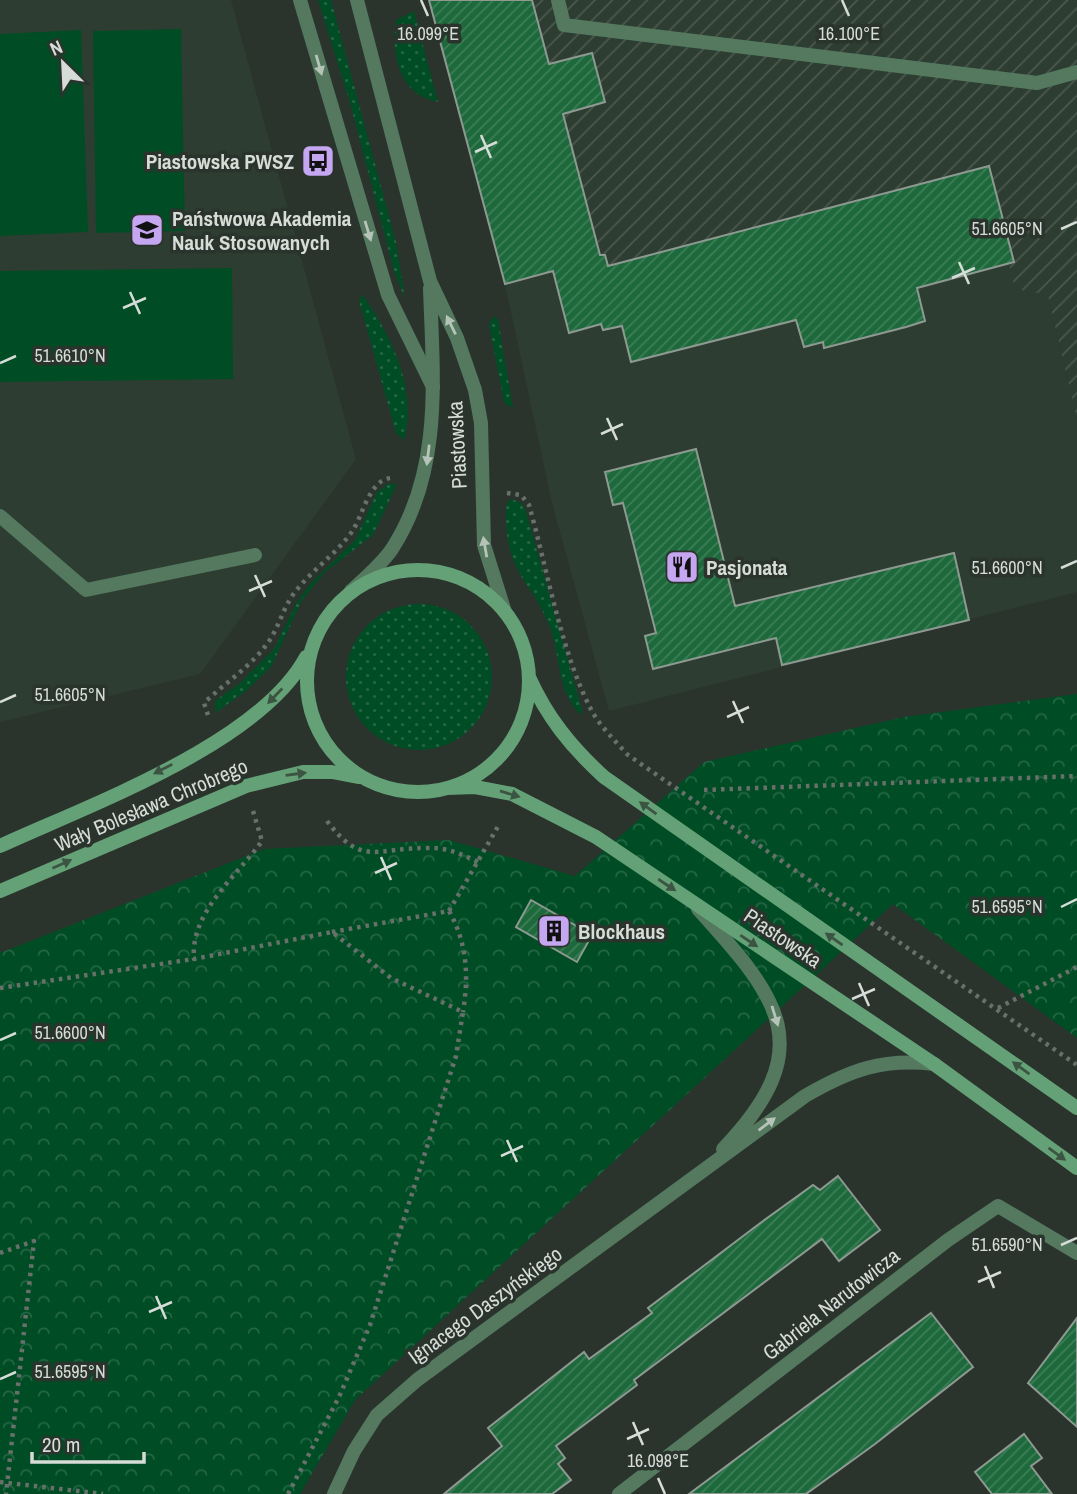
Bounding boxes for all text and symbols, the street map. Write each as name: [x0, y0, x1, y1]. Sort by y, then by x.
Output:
text: 16.099°E: [397, 21, 459, 46]
text: 16.100°E: [818, 21, 880, 46]
north arrow: [28, 28, 98, 98]
text: N: [46, 33, 67, 62]
one-way arrow: [315, 55, 325, 76]
bus stop icon: Piastowska PWSZ: [299, 142, 337, 180]
place label: Piastowska PWSZ: [146, 147, 294, 176]
place label: Państwowa Akademia Nauk Stosowanych: [172, 204, 352, 257]
school or university icon: Państwowa Akademia Nauk Stosowanych: [128, 211, 166, 249]
text: 51.6605°N: [971, 216, 1043, 241]
one-way arrow: [364, 221, 374, 242]
one-way arrow: [445, 315, 457, 335]
text: 51.6610°N: [34, 343, 106, 368]
street label: Piastowska: [440, 400, 474, 490]
one-way arrow: [423, 444, 434, 466]
one-way arrow: [479, 536, 490, 558]
restaurant icon: Pasjonata: [663, 548, 701, 586]
place label: Pasjonata: [706, 553, 788, 582]
text: 51.6600°N: [971, 555, 1043, 580]
text: 51.6605°N: [34, 682, 106, 707]
one-way arrow: [267, 687, 283, 704]
street label: Wały Bolesława Chrobrego: [50, 751, 252, 859]
one-way arrow: [153, 764, 173, 775]
one-way arrow: [285, 768, 307, 779]
one-way arrow: [500, 790, 521, 800]
one-way arrow: [639, 802, 657, 816]
one-way arrow: [52, 858, 73, 869]
one-way arrow: [657, 878, 676, 891]
text: 51.6595°N: [971, 894, 1043, 919]
street label: Piastowska: [738, 901, 828, 975]
building icon: Blockhaus: [535, 912, 573, 950]
place label: Blockhaus: [578, 917, 665, 946]
one-way arrow: [825, 932, 843, 946]
one-way arrow: [740, 934, 759, 947]
one-way arrow: [770, 1006, 780, 1027]
text: 51.6600°N: [34, 1020, 106, 1045]
one-way arrow: [1012, 1061, 1031, 1075]
one-way arrow: [758, 1118, 776, 1132]
one-way arrow: [1048, 1146, 1066, 1160]
text: 51.6590°N: [971, 1232, 1043, 1257]
street label: Ignacego Daszyńskiego: [402, 1239, 568, 1371]
street label: Gabriela Narutowicza: [756, 1241, 906, 1367]
text: 51.6595°N: [34, 1359, 106, 1384]
scale bar: [32, 1420, 144, 1464]
text: 20 m: [42, 1430, 80, 1459]
text: 16.098°E: [627, 1448, 689, 1473]

